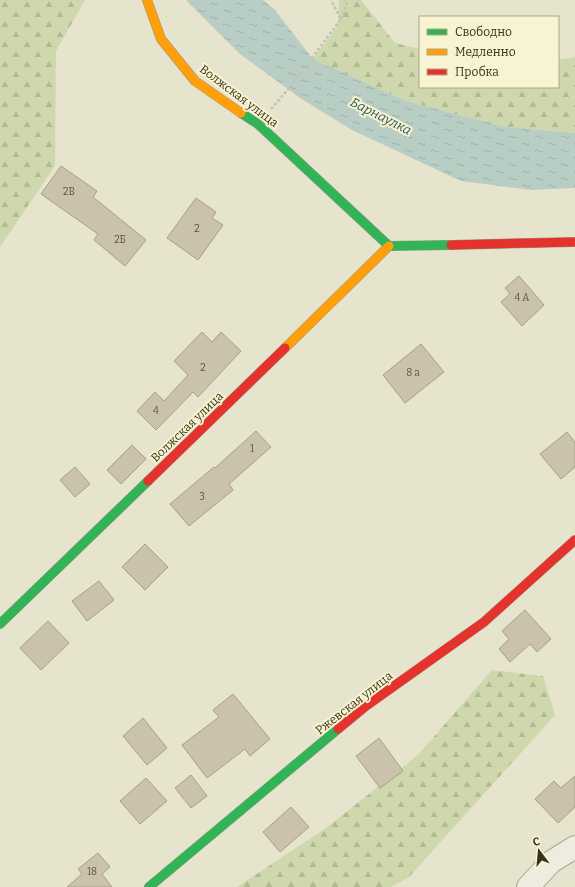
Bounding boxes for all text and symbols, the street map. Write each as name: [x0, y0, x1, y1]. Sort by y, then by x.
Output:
legend: [419, 16, 559, 88]
text: Свободно: [455, 25, 512, 39]
text: Медленно: [455, 45, 516, 59]
street label: Волжская улица: [197, 62, 281, 130]
text: Пробка: [455, 65, 499, 79]
water label: Барнаулка: [348, 94, 414, 138]
house number: 2В: [63, 186, 75, 198]
house number: 2: [194, 223, 200, 235]
house number: 2Б: [114, 234, 126, 246]
house number: 4 А: [515, 292, 530, 304]
house number: 2: [200, 362, 206, 374]
house number: 8 а: [406, 367, 420, 379]
street label: Волжская улица: [148, 389, 226, 465]
house number: 4: [153, 405, 159, 417]
house number: 1: [250, 443, 254, 455]
house number: 3: [199, 491, 205, 503]
street label: Ржевская улица: [313, 668, 396, 737]
north arrow: [519, 831, 559, 871]
text: С: [531, 835, 542, 849]
house number: 18: [87, 866, 97, 878]

